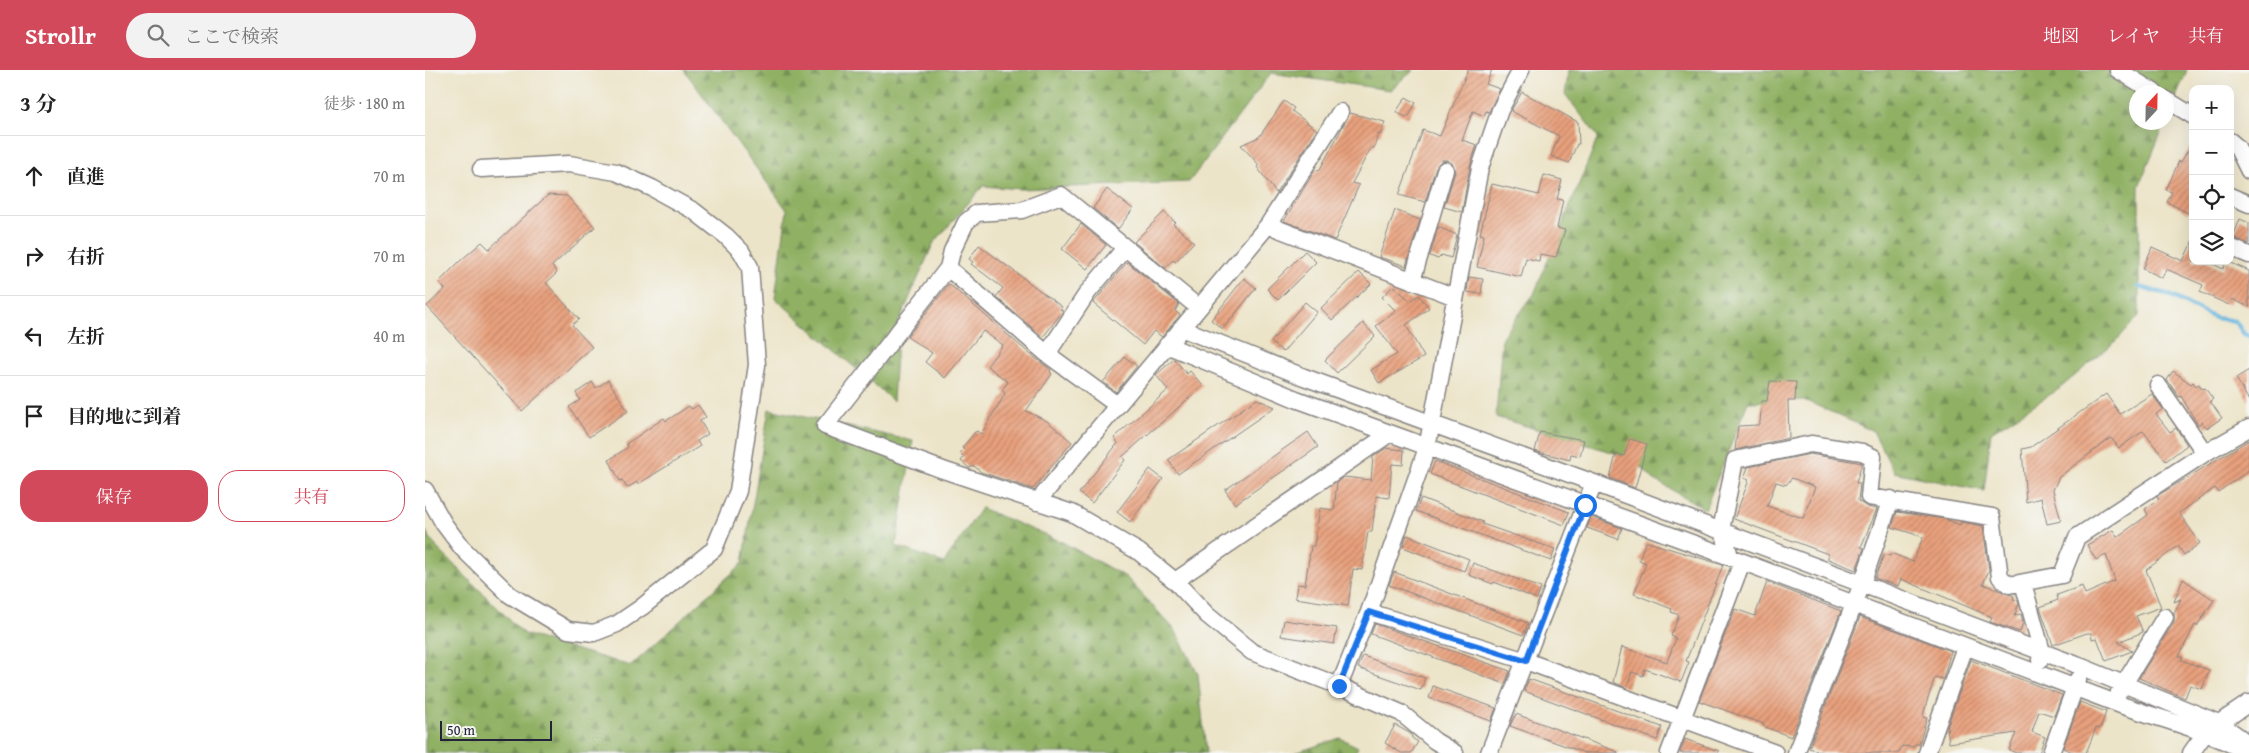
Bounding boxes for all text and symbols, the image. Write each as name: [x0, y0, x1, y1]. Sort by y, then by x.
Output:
search box: [126, 13, 476, 58]
text: Strollr: [25, 18, 96, 53]
icon: search: [144, 21, 172, 49]
text: ここで検索: [184, 22, 279, 50]
text: 地図: [2043, 22, 2079, 49]
text: レイヤ: [2107, 22, 2160, 49]
text: 共有: [2188, 22, 2224, 49]
north arrow: [2129, 85, 2174, 130]
map controls: [2189, 85, 2234, 265]
button: +: [2189, 85, 2234, 130]
text: 3 分: [20, 88, 57, 119]
text: 徒歩 · 180 m: [324, 91, 405, 115]
button: −: [2189, 130, 2234, 175]
icon: ahead: [20, 162, 48, 190]
text: 直進: [67, 162, 105, 190]
text: 70 m: [373, 164, 405, 188]
button: locate: [2189, 175, 2234, 220]
button: layers: [2189, 220, 2234, 265]
icon: right: [20, 242, 48, 270]
text: 右折: [67, 242, 105, 270]
text: 70 m: [373, 244, 405, 268]
icon: left: [20, 322, 48, 350]
text: 左折: [67, 322, 105, 350]
text: 40 m: [373, 324, 405, 348]
icon: arrive: [20, 402, 48, 430]
text: 目的地に到着: [67, 402, 181, 430]
button: 保存: [20, 470, 208, 522]
button: 共有: [218, 470, 405, 522]
route start: [1574, 494, 1597, 517]
route end: [1328, 675, 1351, 698]
scale bar: [440, 718, 553, 741]
text: 50 m: [447, 720, 475, 740]

